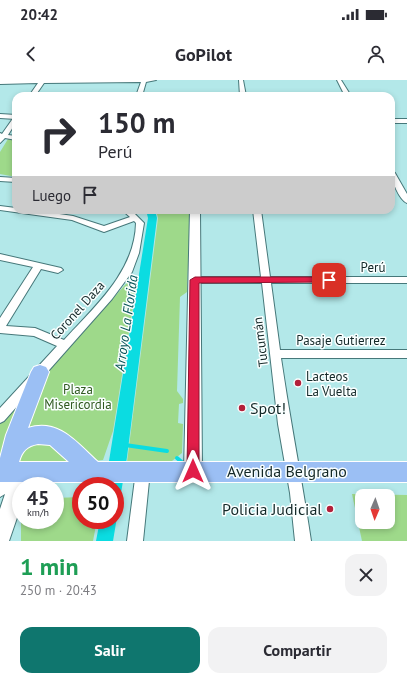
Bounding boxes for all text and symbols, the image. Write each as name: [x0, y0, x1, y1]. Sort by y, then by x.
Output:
text: 20:42: [20, 5, 58, 24]
icon: back: [20, 43, 42, 65]
text: GoPilot: [175, 43, 232, 66]
icon: person: [365, 43, 387, 65]
text: 150 m: [98, 104, 175, 141]
icon: right: [32, 108, 84, 160]
text: Perú: [98, 140, 132, 163]
icon: arrive: [79, 184, 101, 206]
text: Luego: [32, 186, 71, 205]
street label: Perú: [361, 259, 385, 276]
pin: [312, 263, 346, 297]
icon: arrive: [318, 269, 340, 291]
water label: Arroyo La Florida: [110, 274, 142, 373]
street label: Coronel Daza: [46, 277, 108, 343]
street label: Tucumán: [249, 316, 272, 368]
street label: Pasaje Gutierrez: [296, 332, 386, 349]
place label: Lacteos La Vuelta: [306, 368, 357, 400]
marker: Lacteos La Vuelta: [293, 378, 303, 388]
park label: Plaza Misericordia: [44, 381, 112, 413]
place label: Spot!: [250, 398, 286, 418]
marker: Spot!: [237, 403, 247, 413]
position arrow: [172, 450, 214, 492]
street label: Avenida Belgrano: [227, 461, 347, 481]
speed limit sign: 50: [72, 477, 124, 529]
text: 45: [27, 485, 49, 511]
north arrow: [355, 489, 395, 529]
map controls: [355, 489, 395, 529]
place label: Policia Judicial: [222, 499, 322, 519]
marker: Policia Judicial: [325, 504, 335, 514]
text: km/h: [27, 506, 49, 519]
text: 1 min: [20, 551, 79, 582]
button: close: [345, 554, 387, 596]
text: 250 m · 20:43: [20, 582, 97, 599]
button: Salir: [20, 627, 200, 673]
button: Compartir: [208, 627, 387, 673]

